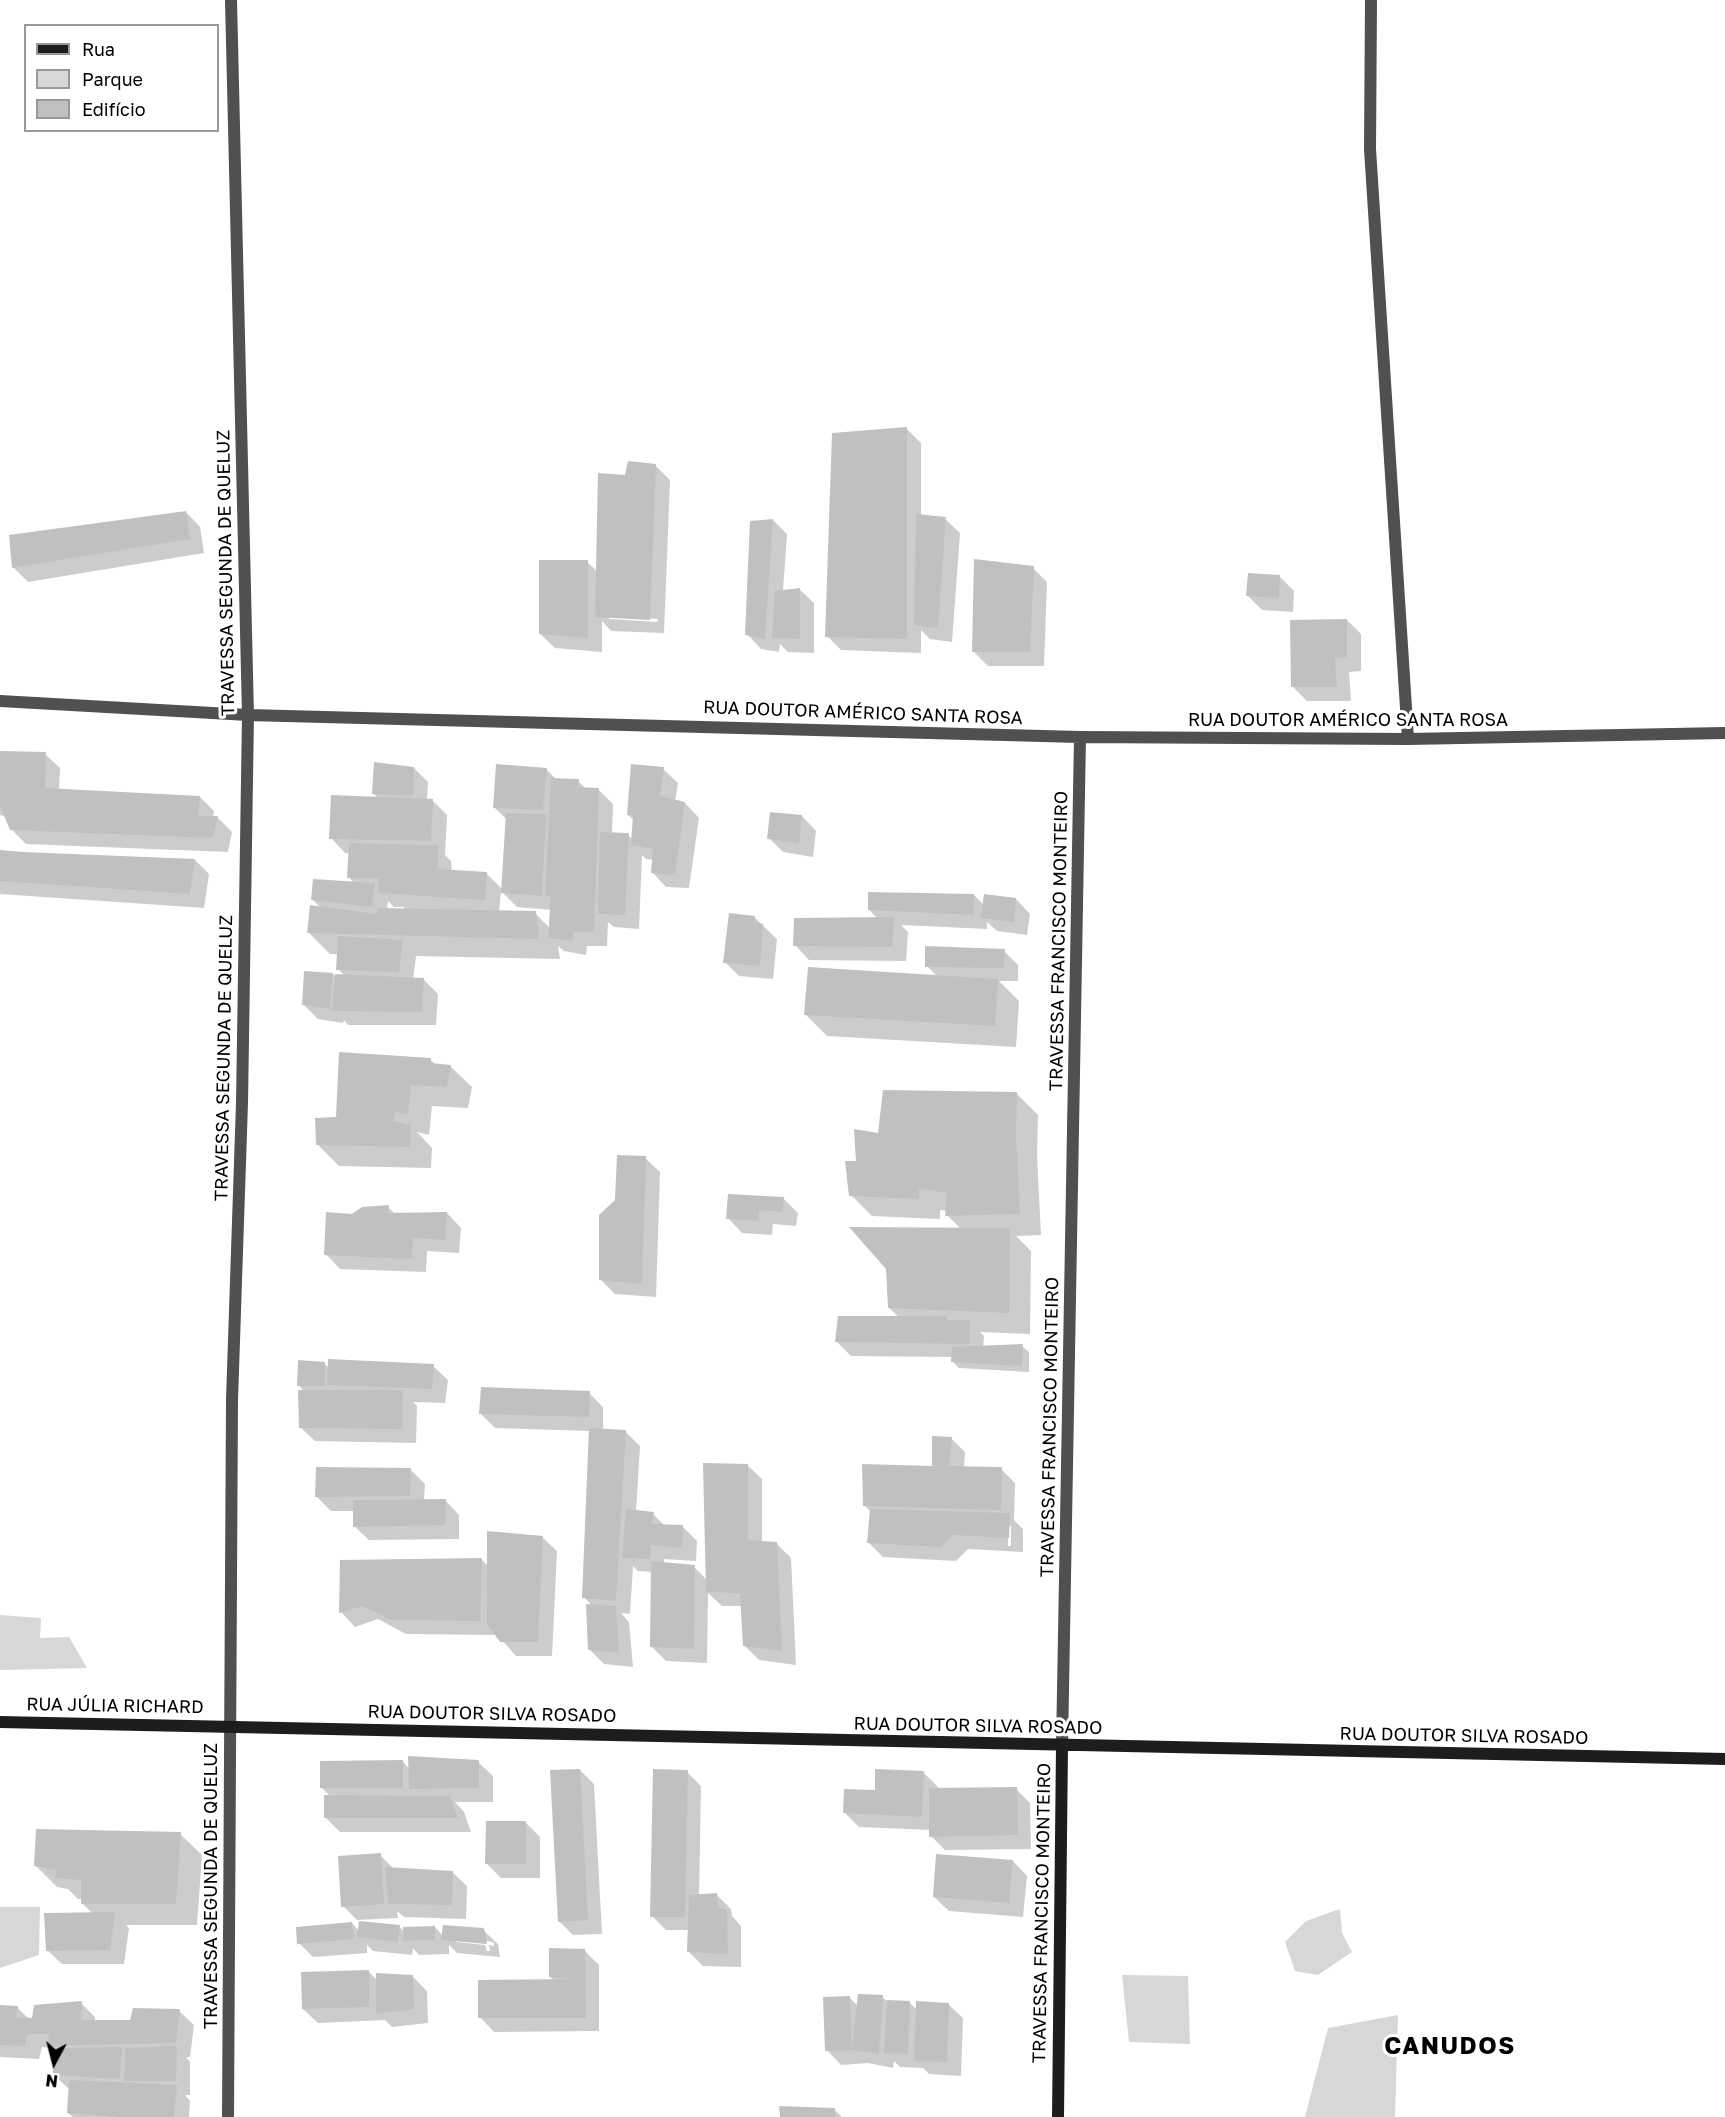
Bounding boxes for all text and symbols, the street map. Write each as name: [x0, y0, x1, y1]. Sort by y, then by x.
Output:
legend: [24, 24, 219, 132]
text: Rua: [82, 38, 115, 60]
text: Parque: [82, 68, 143, 90]
text: Edifício: [82, 98, 146, 120]
street label: TRAVESSA SEGUNDA DE QUELUZ: [213, 430, 239, 716]
street label: RUA DOUTOR AMÉRICO SANTA ROSA: [703, 697, 1023, 729]
street label: RUA DOUTOR AMÉRICO SANTA ROSA: [1188, 709, 1508, 731]
street label: TRAVESSA FRANCISCO MONTEIRO: [1046, 791, 1072, 1091]
street label: TRAVESSA SEGUNDA DE QUELUZ: [211, 915, 237, 1201]
street label: TRAVESSA FRANCISCO MONTEIRO: [1037, 1277, 1063, 1577]
street label: RUA JÚLIA RICHARD: [26, 1694, 204, 1718]
street label: RUA DOUTOR SILVA ROSADO: [368, 1701, 616, 1727]
street label: RUA DOUTOR SILVA ROSADO: [854, 1713, 1102, 1739]
street label: RUA DOUTOR SILVA ROSADO: [1340, 1723, 1588, 1749]
street label: TRAVESSA SEGUNDA DE QUELUZ: [200, 1743, 222, 2029]
street label: TRAVESSA FRANCISCO MONTEIRO: [1029, 1763, 1055, 2063]
district label: CANUDOS: [1384, 2032, 1516, 2060]
north arrow: [24, 2033, 84, 2093]
text: N: [45, 2070, 59, 2092]

